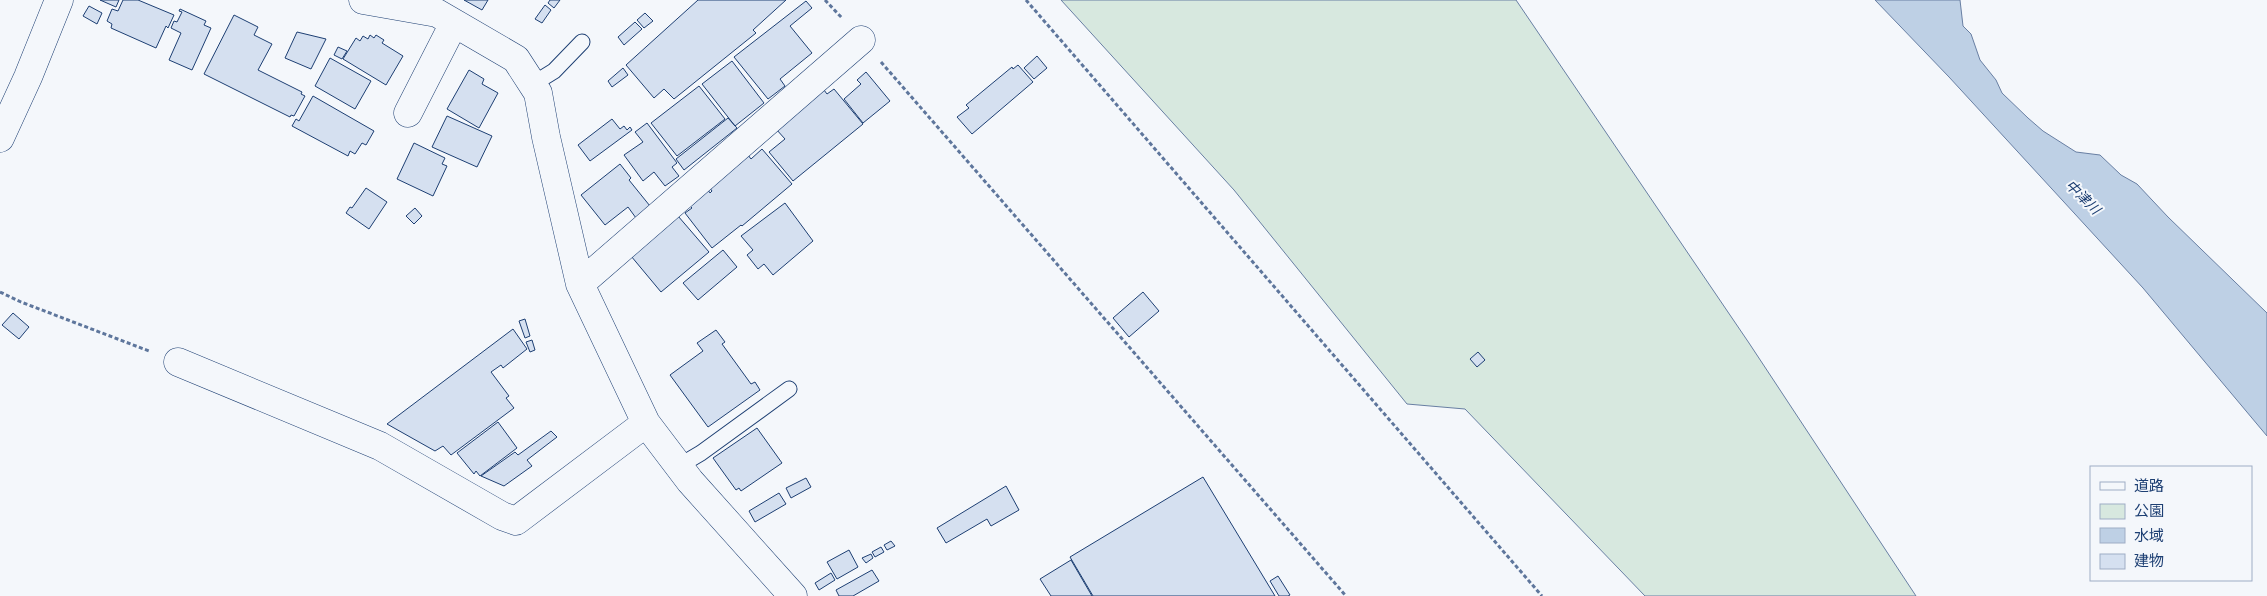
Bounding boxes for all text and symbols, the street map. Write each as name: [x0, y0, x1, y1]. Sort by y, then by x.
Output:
water label: 中津川: [2062, 176, 2106, 219]
legend: [2090, 466, 2252, 581]
text: 道路: [2134, 475, 2164, 496]
text: 公園: [2134, 500, 2164, 521]
text: 水域: [2134, 525, 2164, 546]
text: 建物: [2134, 550, 2164, 571]

